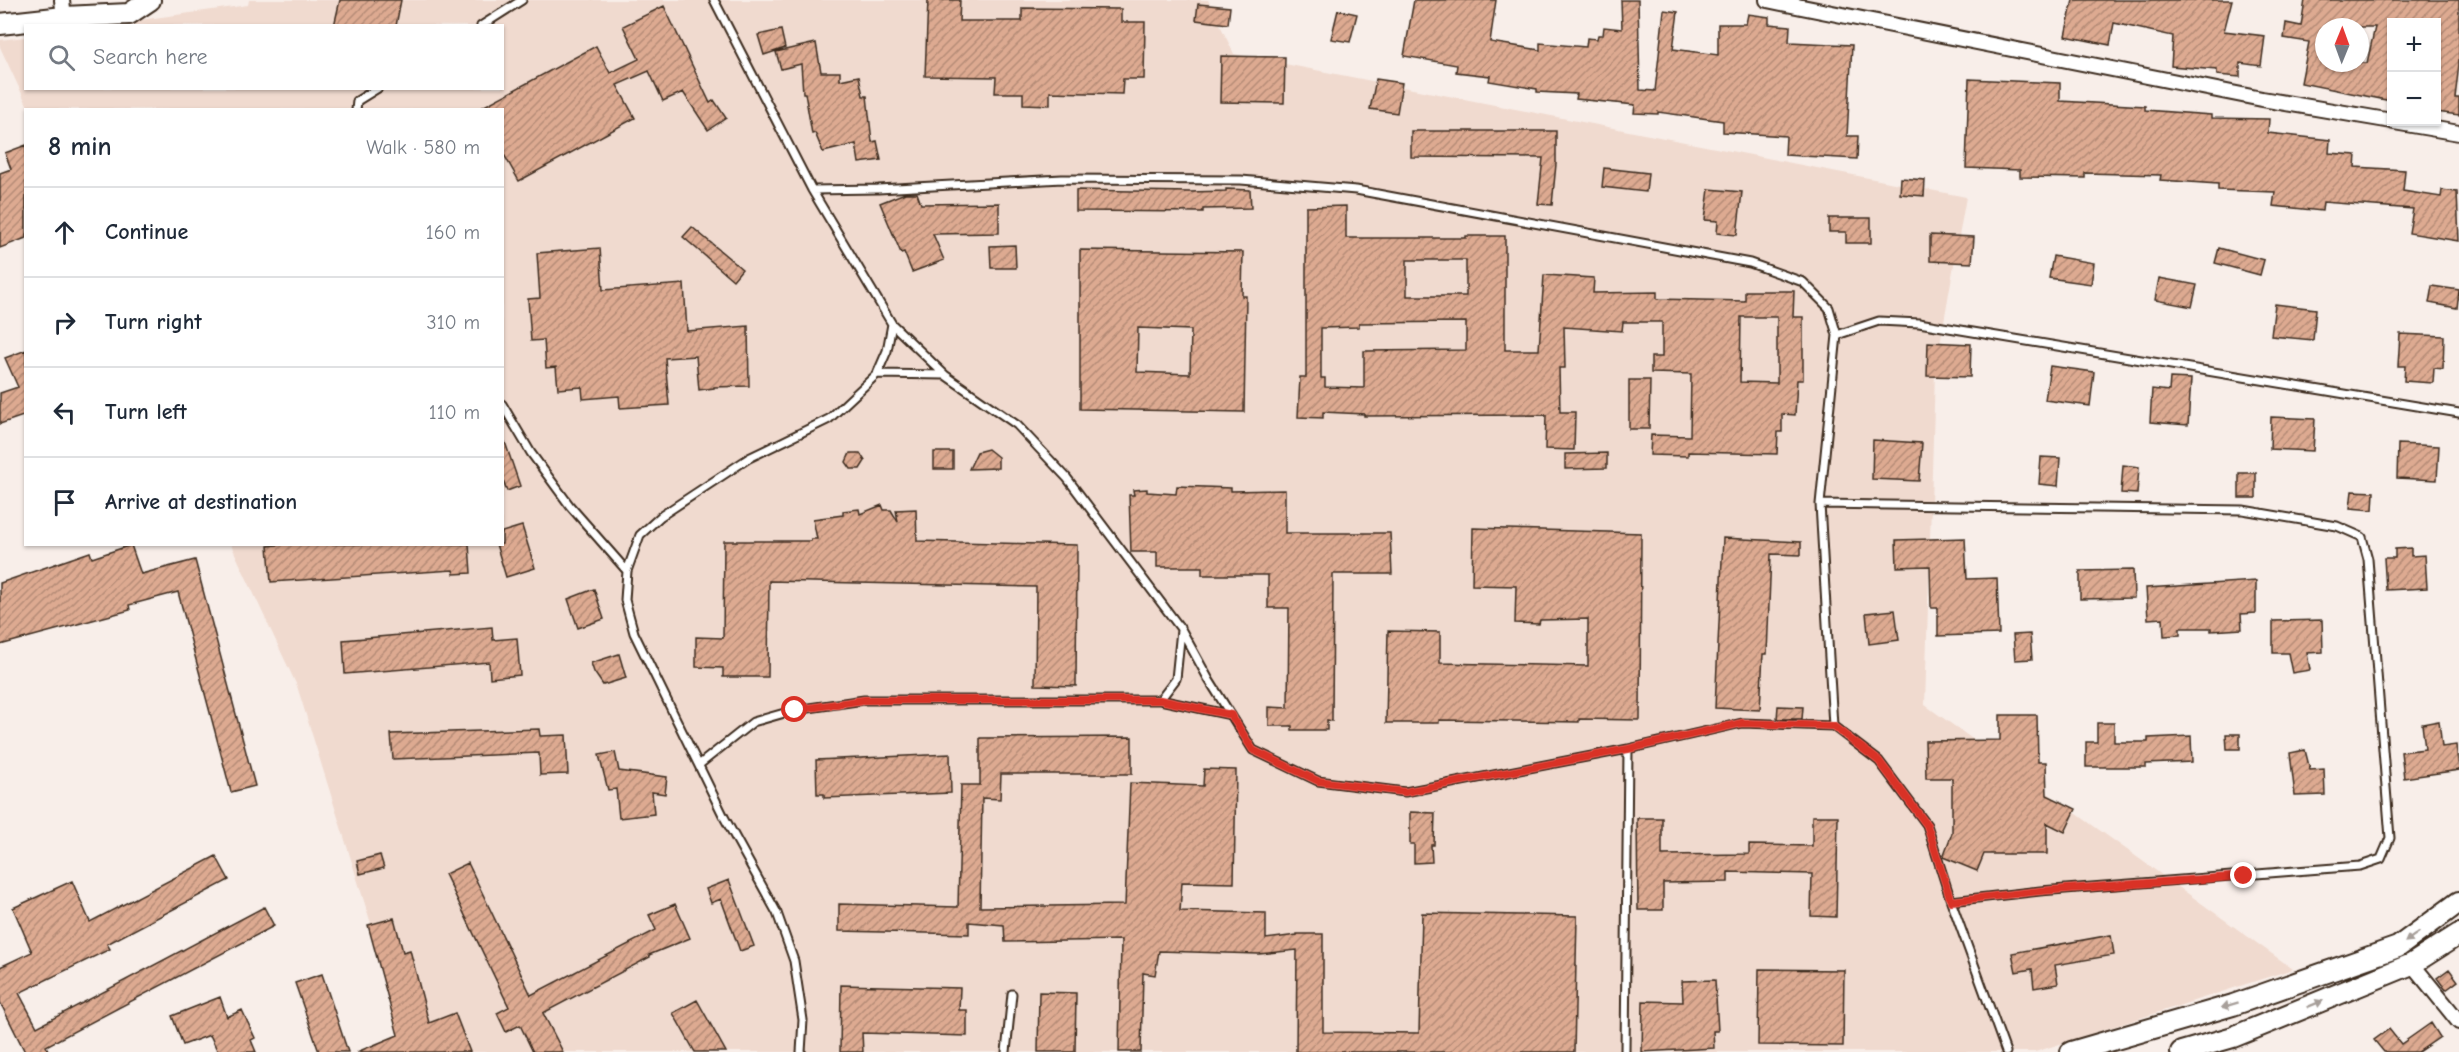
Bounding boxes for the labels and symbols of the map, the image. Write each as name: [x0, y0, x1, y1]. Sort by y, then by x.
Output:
north arrow: [2315, 18, 2369, 72]
route start: [781, 696, 807, 722]
route end: [2230, 862, 2256, 888]
one-way arrow: [2404, 930, 2419, 942]
one-way arrow: [2306, 999, 2324, 1008]
one-way arrow: [2221, 1001, 2239, 1010]

